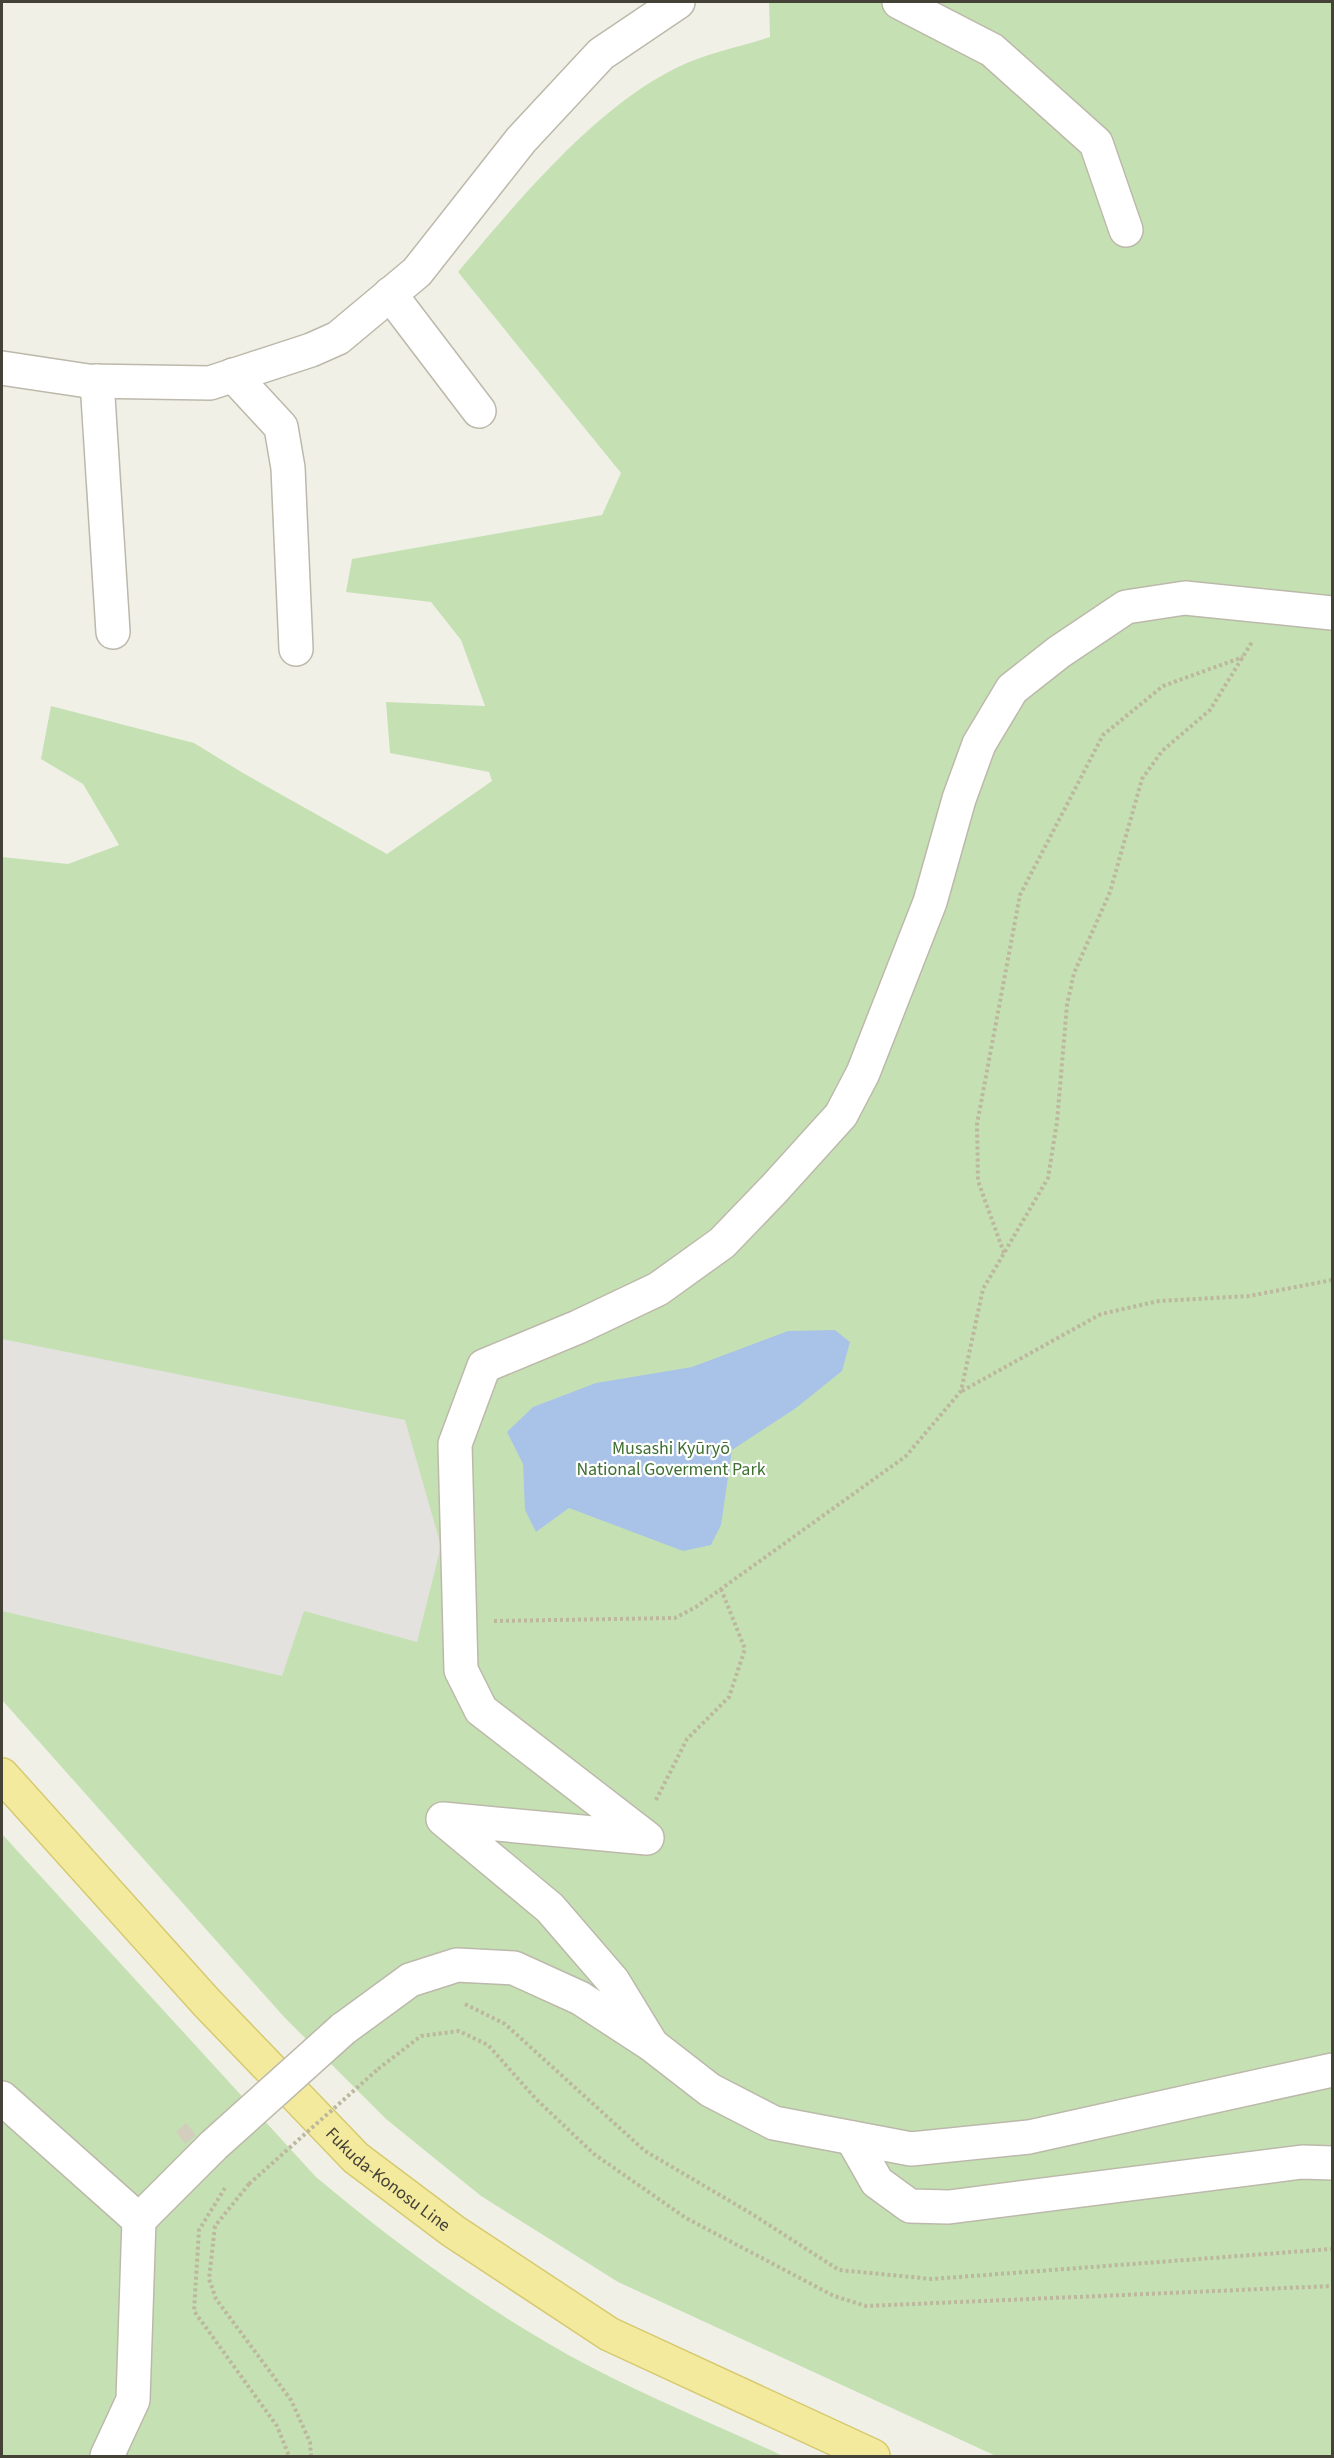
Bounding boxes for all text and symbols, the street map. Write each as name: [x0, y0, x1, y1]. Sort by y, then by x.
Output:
park label: Musashi Kyūryō National Goverment Park: [576, 1436, 766, 1482]
street label: Fukuda-Konosu Line: [320, 2121, 456, 2237]

